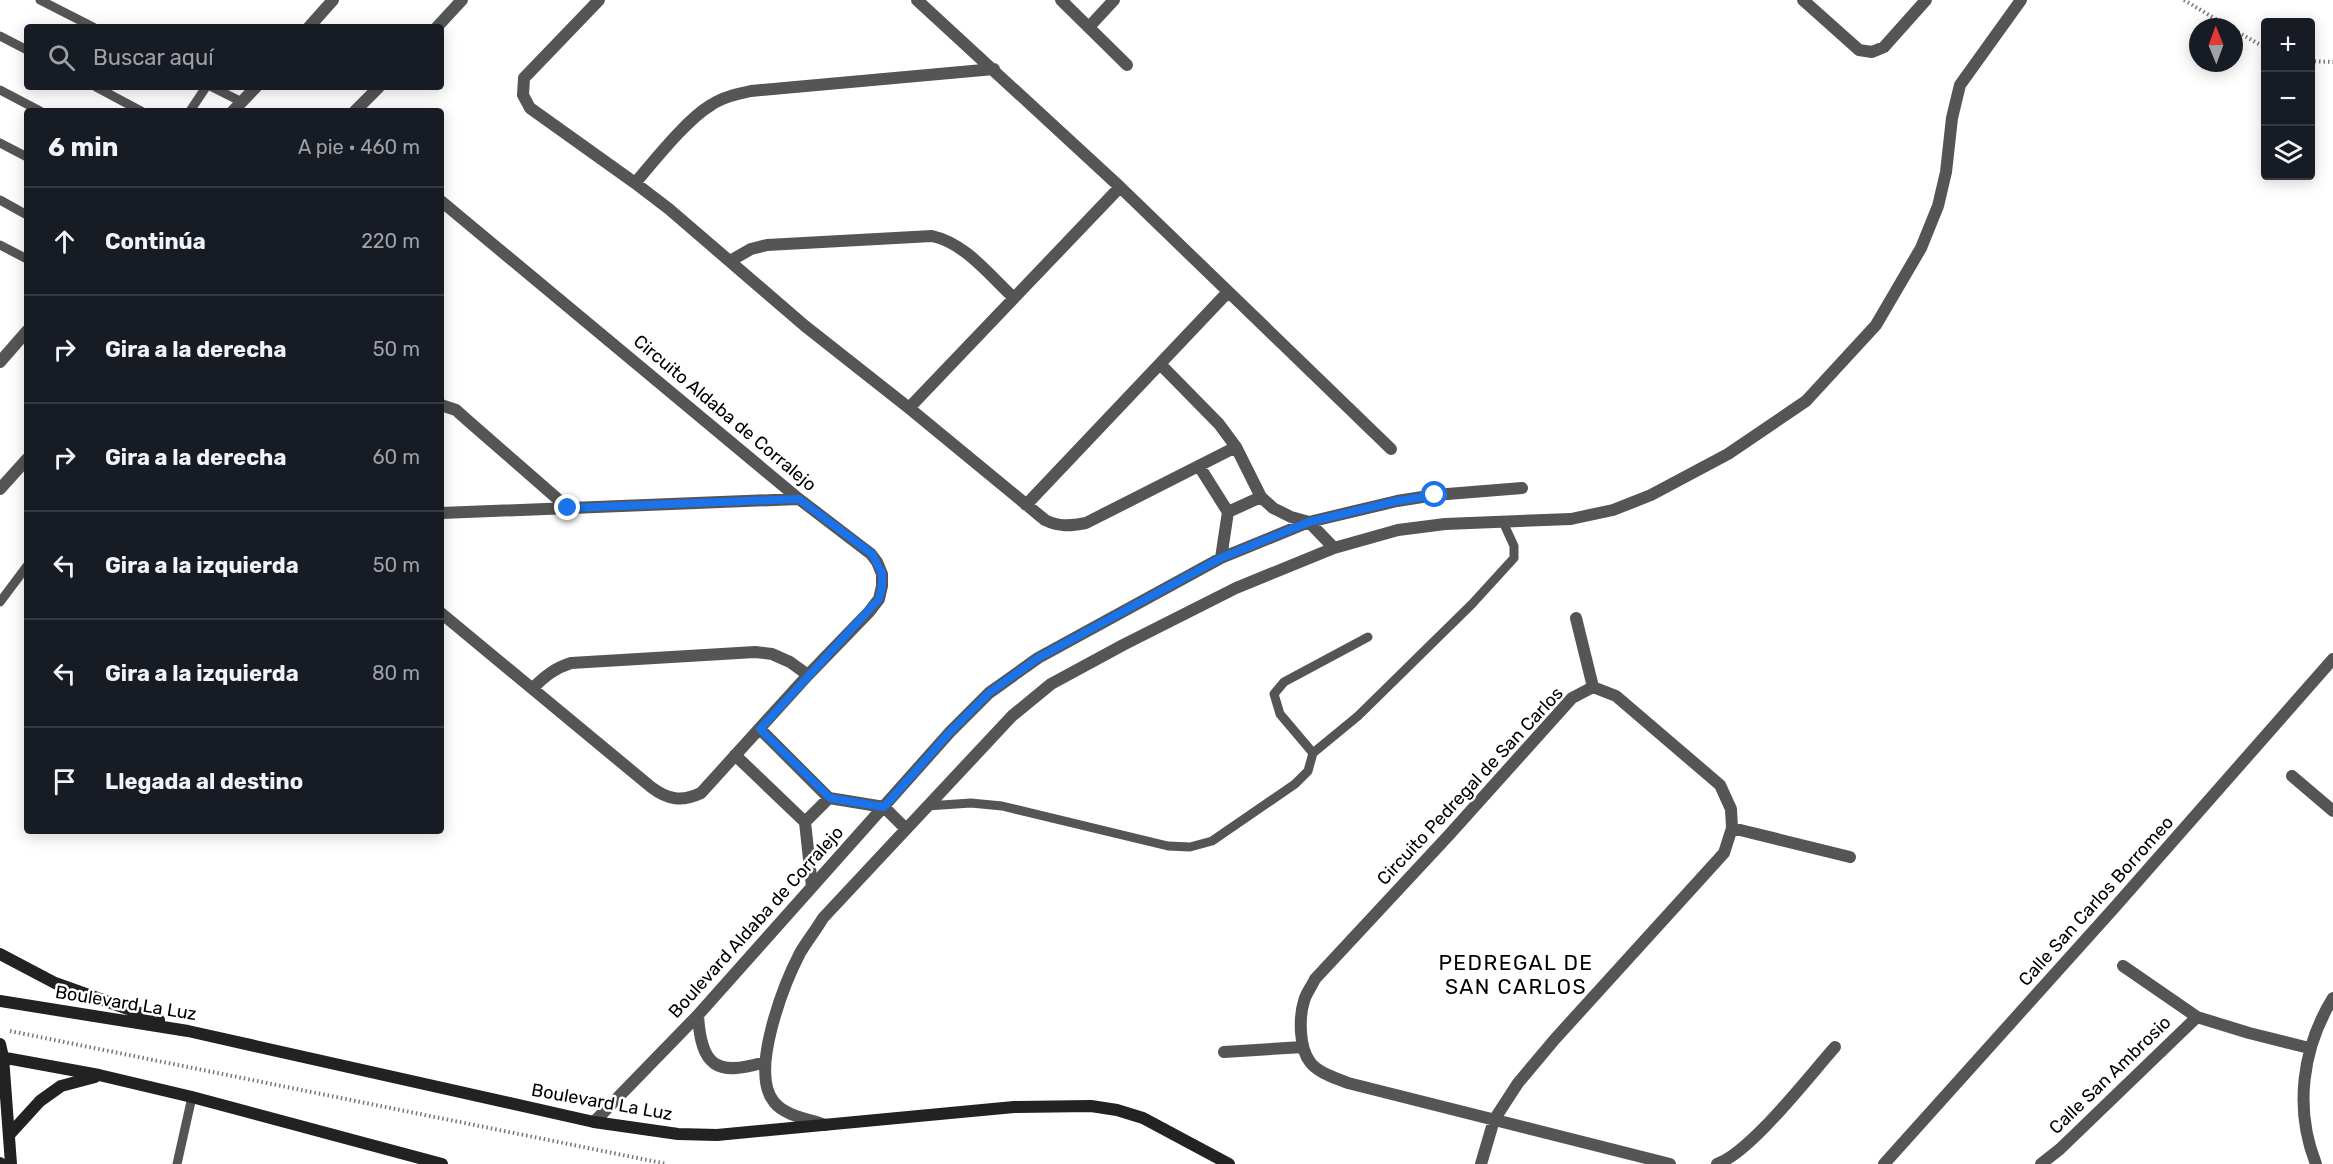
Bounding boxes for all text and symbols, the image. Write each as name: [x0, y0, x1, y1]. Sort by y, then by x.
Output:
north arrow: [2189, 18, 2243, 72]
map controls: [2261, 18, 2315, 180]
button: +: [2261, 18, 2315, 72]
search box: [24, 24, 444, 90]
icon: search: [45, 41, 78, 74]
text: Buscar aquí: [93, 44, 214, 71]
button: −: [2261, 72, 2315, 126]
button: layers: [2261, 126, 2315, 180]
text: 6 min: [48, 132, 118, 163]
text: A pie · 460 m: [298, 135, 420, 159]
icon: ahead: [48, 225, 81, 258]
text: Continúa: [105, 228, 206, 255]
text: 220 m: [361, 229, 420, 253]
street label: Circuito Aldaba de Corralejo: [629, 330, 821, 496]
icon: right: [48, 333, 81, 366]
text: Gira a la derecha: [105, 336, 286, 363]
text: 50 m: [373, 337, 420, 361]
icon: right: [48, 441, 81, 474]
text: Gira a la derecha: [105, 444, 286, 471]
text: 60 m: [373, 445, 420, 469]
route start: [1421, 481, 1447, 507]
route end: [554, 494, 580, 520]
icon: left: [48, 549, 81, 582]
text: Gira a la izquierda: [105, 552, 299, 579]
text: 50 m: [373, 553, 420, 577]
icon: left: [48, 657, 81, 690]
text: Gira a la izquierda: [105, 660, 299, 687]
text: 80 m: [372, 661, 420, 685]
street label: Circuito Pedregal de San Carlos: [1372, 682, 1568, 890]
icon: arrive: [48, 765, 81, 798]
text: Llegada al destino: [105, 768, 303, 795]
street label: Calle San Carlos Borromeo: [2014, 811, 2178, 991]
street label: Boulevard Aldaba de Corralejo: [664, 822, 848, 1022]
district label: PEDREGAL DE SAN CARLOS: [1438, 950, 1594, 999]
street label: Boulevard La Luz: [54, 981, 198, 1025]
street label: Calle San Ambrosio: [2045, 1011, 2175, 1139]
street label: Boulevard La Luz: [530, 1079, 674, 1125]

